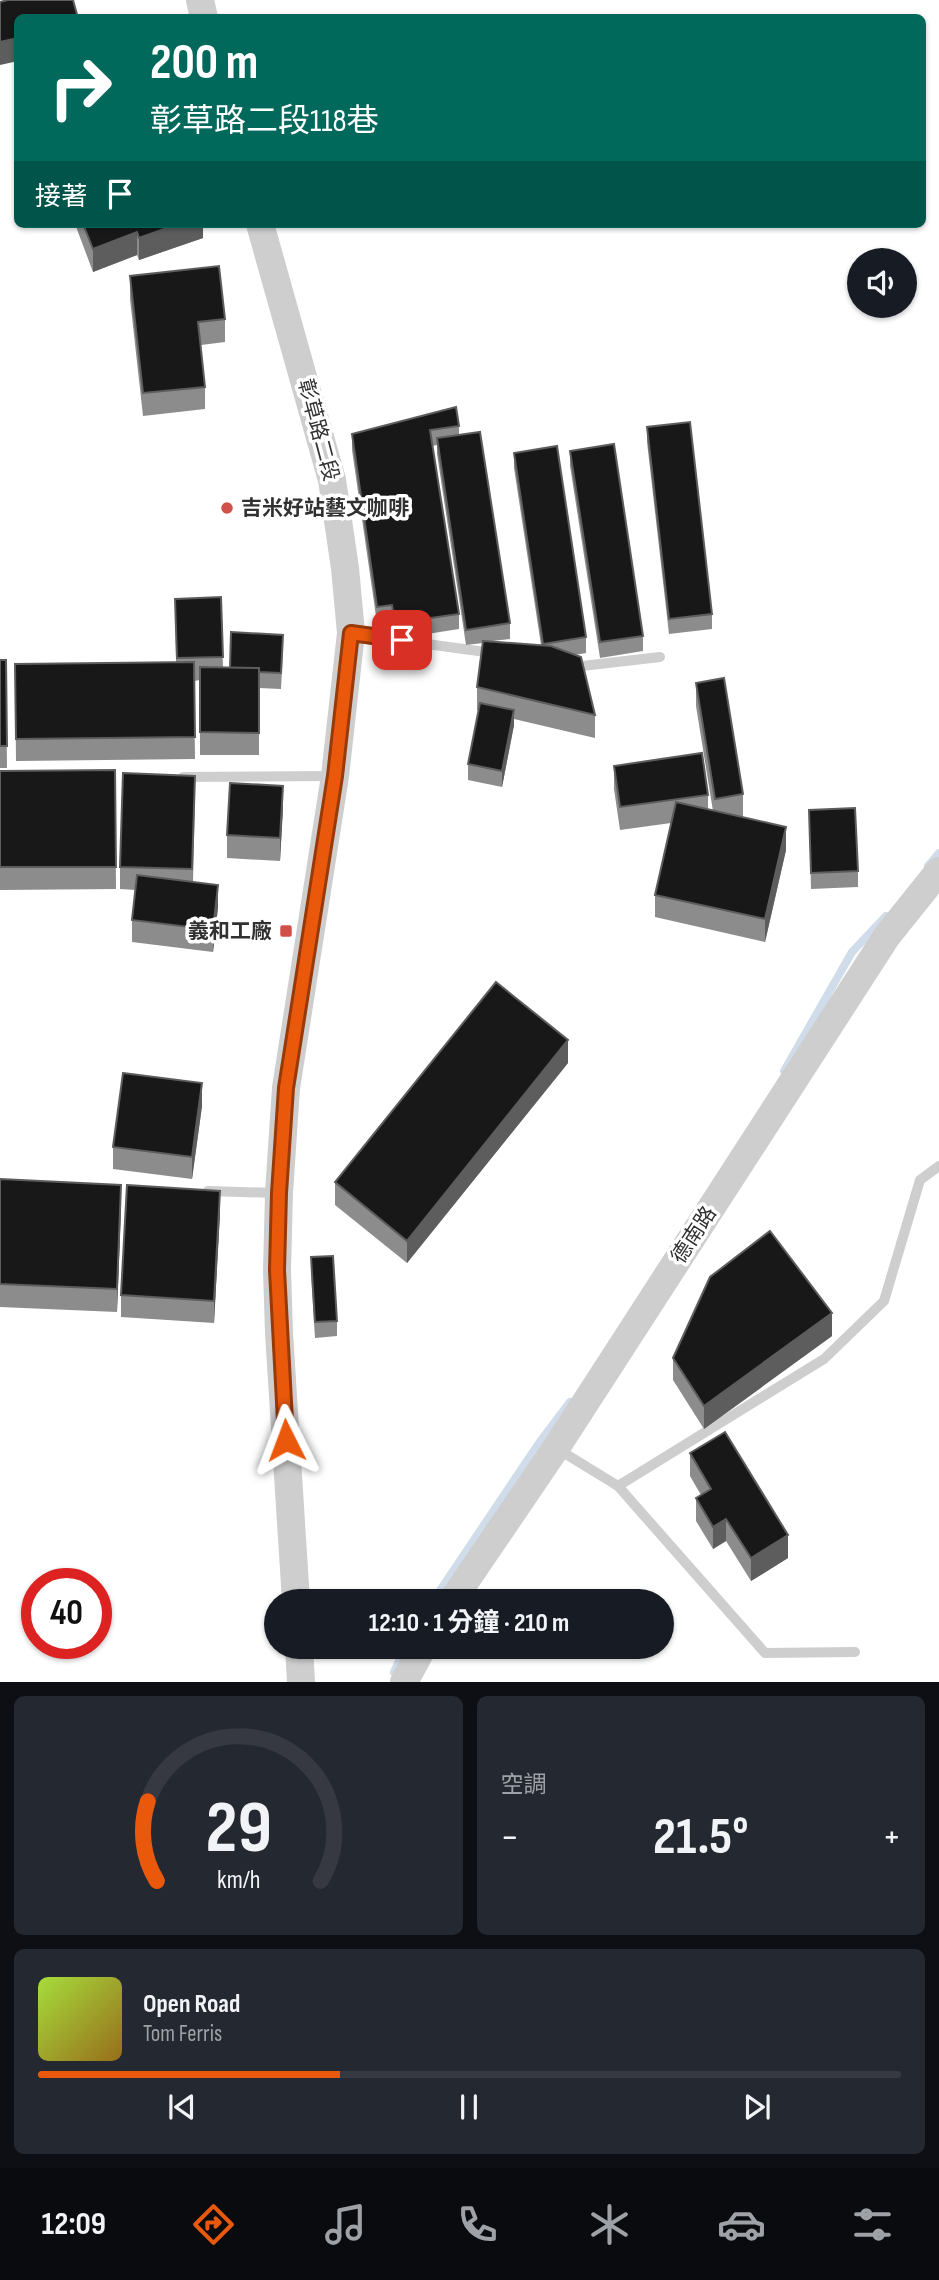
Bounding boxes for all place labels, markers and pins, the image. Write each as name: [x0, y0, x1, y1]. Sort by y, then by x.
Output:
place label: 吉米好站藝文咖啡: [241, 496, 409, 521]
marker: 吉米好站藝文咖啡: [219, 500, 235, 516]
pin: [372, 610, 432, 670]
place label: 義和工廠: [188, 919, 272, 944]
marker: 義和工廠: [278, 923, 294, 939]

